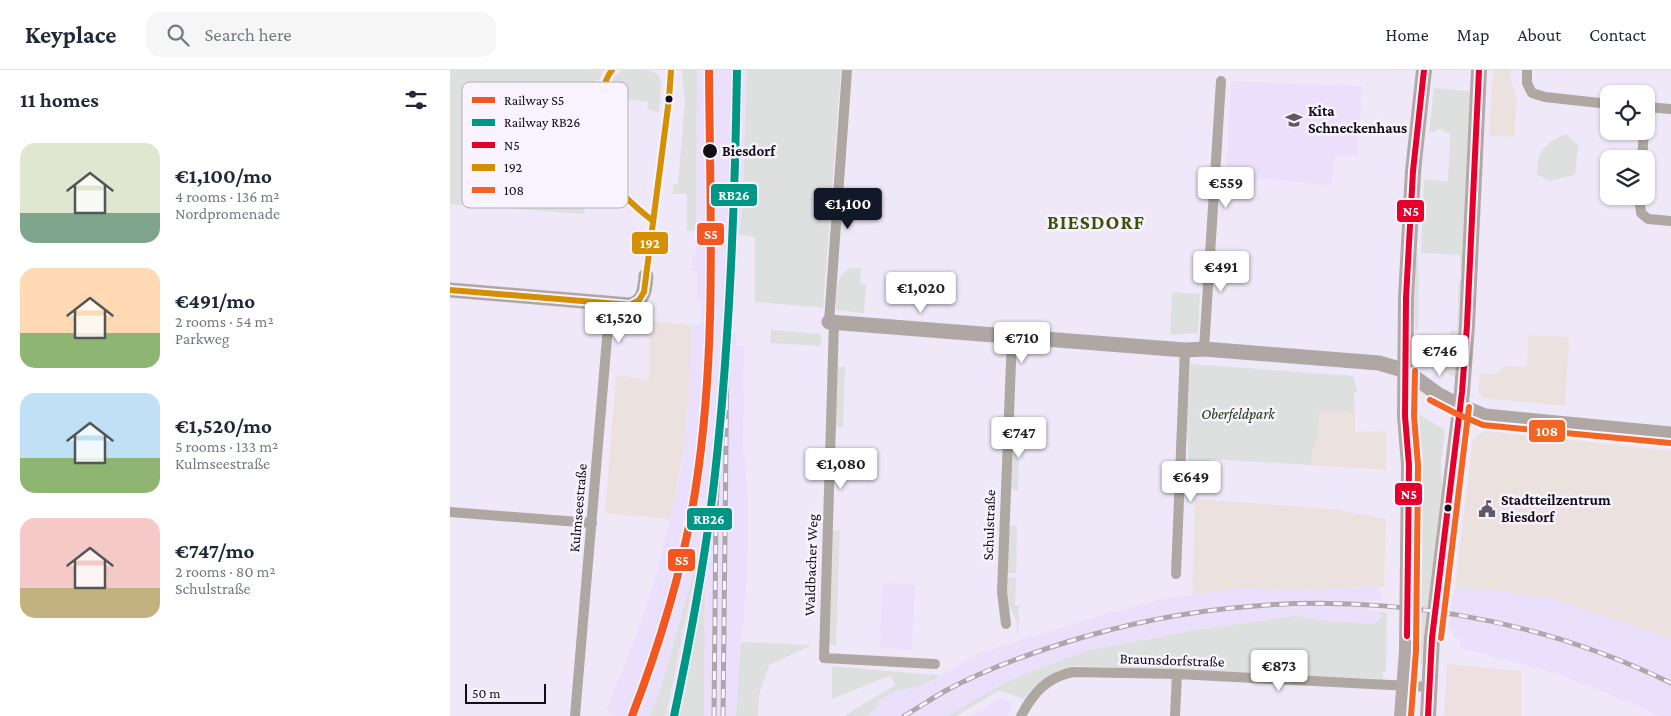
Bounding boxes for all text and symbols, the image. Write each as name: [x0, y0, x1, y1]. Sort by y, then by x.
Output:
search box: [146, 12, 496, 57]
text: Keyplace: [25, 21, 116, 48]
icon: search: [164, 21, 192, 49]
text: Search here: [204, 24, 292, 45]
text: Home: [1386, 25, 1429, 45]
text: Map: [1457, 25, 1489, 45]
text: About: [1517, 25, 1561, 45]
text: Contact: [1589, 25, 1646, 45]
legend: [462, 82, 628, 208]
map controls: [1600, 85, 1655, 205]
button: locate: [1600, 85, 1655, 140]
icon: filters: [402, 86, 430, 114]
text: 11 homes: [20, 88, 99, 112]
text: Railway S5: [504, 92, 564, 108]
unlabelled marker: [664, 94, 674, 104]
place label: Kita Schneckenhaus: [1308, 103, 1407, 136]
school or university icon: Kita Schneckenhaus: [1284, 110, 1304, 130]
text: Railway RB26: [504, 114, 580, 130]
text: N5: [504, 137, 520, 153]
marker: Biesdorf: [701, 142, 719, 160]
place label: Biesdorf: [722, 143, 776, 159]
button: layers: [1600, 150, 1655, 205]
text: 192: [504, 159, 523, 175]
icon: home: [60, 163, 120, 223]
text: €1,100/mo: [175, 164, 272, 188]
pin: €559: [1196, 166, 1256, 209]
text: €559: [1209, 174, 1243, 191]
text: 108: [504, 182, 524, 198]
line badge: RB26: [710, 183, 758, 207]
text: RB26: [718, 187, 750, 203]
text: 4 rooms · 136 m²: [175, 188, 280, 205]
pin: €1,100: [807, 188, 889, 230]
text: €1,100: [825, 195, 871, 212]
line badge: N5: [1396, 199, 1425, 223]
text: N5: [1403, 203, 1419, 219]
text: Nordpromenade: [175, 205, 280, 222]
district label: BIESDORF: [1047, 211, 1145, 233]
line badge: S5: [696, 222, 725, 246]
text: S5: [704, 226, 718, 242]
line badge: 192: [631, 231, 669, 255]
text: 192: [640, 235, 660, 251]
pin: €491: [1191, 250, 1251, 293]
text: €491: [1204, 258, 1238, 275]
pin: €1,020: [880, 272, 962, 314]
text: €1,020: [897, 279, 945, 296]
icon: home: [60, 288, 120, 348]
text: €491/mo: [175, 289, 255, 313]
pin: €1,520: [578, 302, 660, 344]
text: €1,520: [596, 309, 642, 326]
text: 2 rooms · 54 m²: [175, 313, 274, 330]
pin: €710: [992, 322, 1052, 364]
text: €710: [1005, 329, 1039, 346]
text: Parkweg: [175, 330, 230, 347]
pin: €746: [1410, 334, 1470, 377]
text: €746: [1423, 342, 1457, 359]
park label: Oberfeldpark: [1201, 406, 1276, 423]
icon: home: [60, 413, 120, 473]
text: €1,520/mo: [175, 414, 272, 438]
pin: €747: [989, 416, 1049, 459]
line badge: 108: [1528, 419, 1566, 443]
text: 108: [1536, 423, 1558, 439]
text: €747: [1002, 424, 1036, 441]
text: 5 rooms · 133 m²: [175, 438, 278, 455]
pin: €1,080: [800, 448, 882, 490]
text: Kulmseestraße: [175, 455, 270, 472]
text: €1,080: [816, 455, 866, 472]
pin: €649: [1161, 460, 1221, 503]
street label: Kulmseestraße: [566, 462, 590, 553]
text: €649: [1173, 468, 1209, 485]
line badge: N5: [1394, 482, 1423, 506]
text: N5: [1401, 486, 1417, 502]
street label: Schulstraße: [980, 489, 998, 561]
place label: Stadtteilzentrum Biesdorf: [1501, 492, 1611, 525]
public building icon: Stadtteilzentrum Biesdorf: [1477, 499, 1497, 519]
unlabelled marker: [1443, 503, 1453, 513]
line badge: RB26: [686, 507, 733, 531]
text: RB26: [693, 511, 725, 527]
street label: Waldbacher Weg: [801, 514, 822, 617]
icon: home: [60, 538, 120, 598]
text: €747/mo: [175, 539, 254, 563]
line badge: S5: [667, 548, 696, 572]
text: S5: [675, 552, 689, 568]
text: 2 rooms · 80 m²: [175, 563, 276, 580]
text: Schulstraße: [175, 580, 251, 597]
street label: Braunsdorfstraße: [1119, 650, 1225, 670]
pin: €873: [1249, 650, 1309, 692]
text: €873: [1262, 657, 1296, 674]
scale bar: [465, 681, 546, 704]
text: 50 m: [472, 685, 500, 701]

